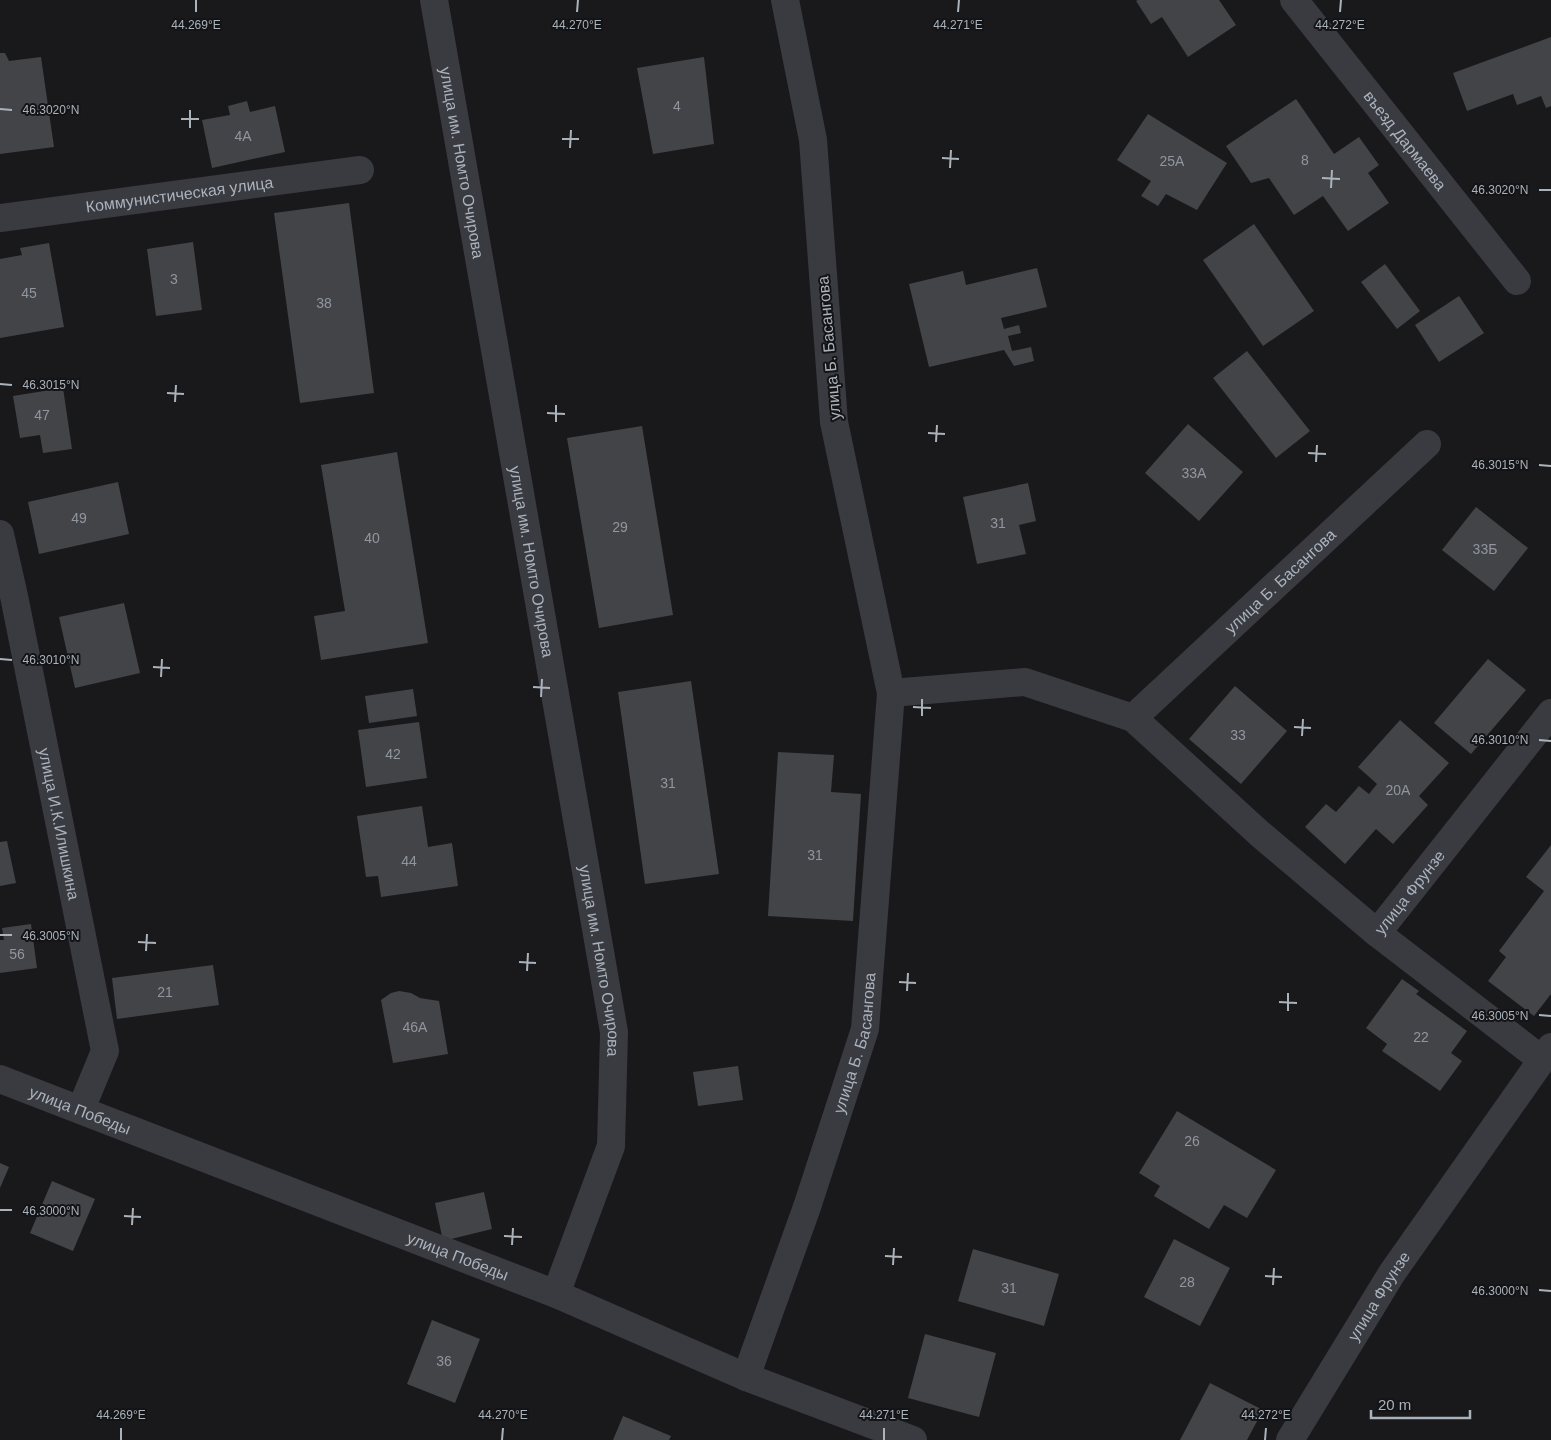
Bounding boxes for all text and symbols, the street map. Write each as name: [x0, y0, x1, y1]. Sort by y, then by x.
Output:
text: 44.269°E: [171, 18, 221, 32]
text: 44.270°E: [552, 18, 602, 32]
text: 44.271°E: [933, 18, 983, 32]
text: 44.272°E: [1315, 18, 1365, 32]
street label: улица им. Номто Очирова: [437, 65, 487, 260]
street label: въезд Дармаева: [1361, 87, 1450, 193]
house number: 4: [673, 98, 681, 114]
text: 46.3020°N: [23, 103, 79, 117]
house number: 4А: [234, 128, 252, 144]
house number: 8: [1301, 152, 1309, 168]
house number: 25А: [1160, 153, 1185, 169]
street label: Коммунистическая улица: [85, 173, 274, 215]
text: 46.3020°N: [1472, 183, 1528, 197]
house number: 3: [170, 271, 178, 287]
street label: улица Б. Басангова: [814, 275, 844, 421]
house number: 45: [21, 285, 37, 301]
house number: 38: [316, 295, 332, 311]
text: 46.3015°N: [23, 378, 79, 392]
house number: 47: [34, 407, 50, 423]
text: 46.3015°N: [1472, 458, 1528, 472]
street label: улица им. Номто Очирова: [507, 464, 557, 659]
house number: 33А: [1182, 465, 1207, 481]
house number: 49: [71, 510, 87, 526]
house number: 31: [990, 515, 1006, 531]
house number: 29: [612, 519, 628, 535]
street label: улица Б. Басангова: [1221, 525, 1339, 636]
house number: 40: [364, 530, 380, 546]
house number: 33Б: [1473, 541, 1497, 557]
text: 46.3010°N: [23, 653, 79, 667]
house number: 33: [1230, 727, 1246, 743]
text: 46.3010°N: [1472, 733, 1528, 747]
house number: 42: [385, 746, 401, 762]
street label: улица И.К.Илишкина: [36, 747, 83, 901]
house number: 31: [660, 775, 676, 791]
house number: 20А: [1386, 782, 1411, 798]
house number: 31: [807, 847, 823, 863]
street label: улица Фрунзе: [1371, 847, 1448, 937]
house number: 44: [401, 853, 417, 869]
street label: улица им. Номто Очирова: [576, 863, 623, 1057]
text: 46.3005°N: [23, 929, 79, 943]
house number: 56: [9, 946, 25, 962]
street label: улица Б. Басангова: [830, 972, 878, 1115]
house number: 21: [157, 984, 173, 1000]
text: 46.3005°N: [1472, 1009, 1528, 1023]
house number: 46А: [403, 1019, 428, 1035]
house number: 22: [1413, 1029, 1429, 1045]
street label: улица Победы: [27, 1083, 133, 1137]
house number: 26: [1184, 1133, 1200, 1149]
text: 46.3000°N: [23, 1204, 79, 1218]
street label: улица Победы: [405, 1229, 511, 1283]
street label: улица Фрунзе: [1344, 1248, 1413, 1344]
house number: 28: [1179, 1274, 1195, 1290]
house number: 31: [1001, 1280, 1017, 1296]
text: 46.3000°N: [1472, 1284, 1528, 1298]
house number: 36: [436, 1353, 452, 1369]
scale bar: [1371, 1388, 1470, 1420]
text: 20 m: [1378, 1396, 1411, 1413]
text: 44.269°E: [96, 1408, 146, 1422]
text: 44.270°E: [478, 1408, 528, 1422]
text: 44.271°E: [859, 1408, 909, 1422]
text: 44.272°E: [1241, 1408, 1291, 1422]

